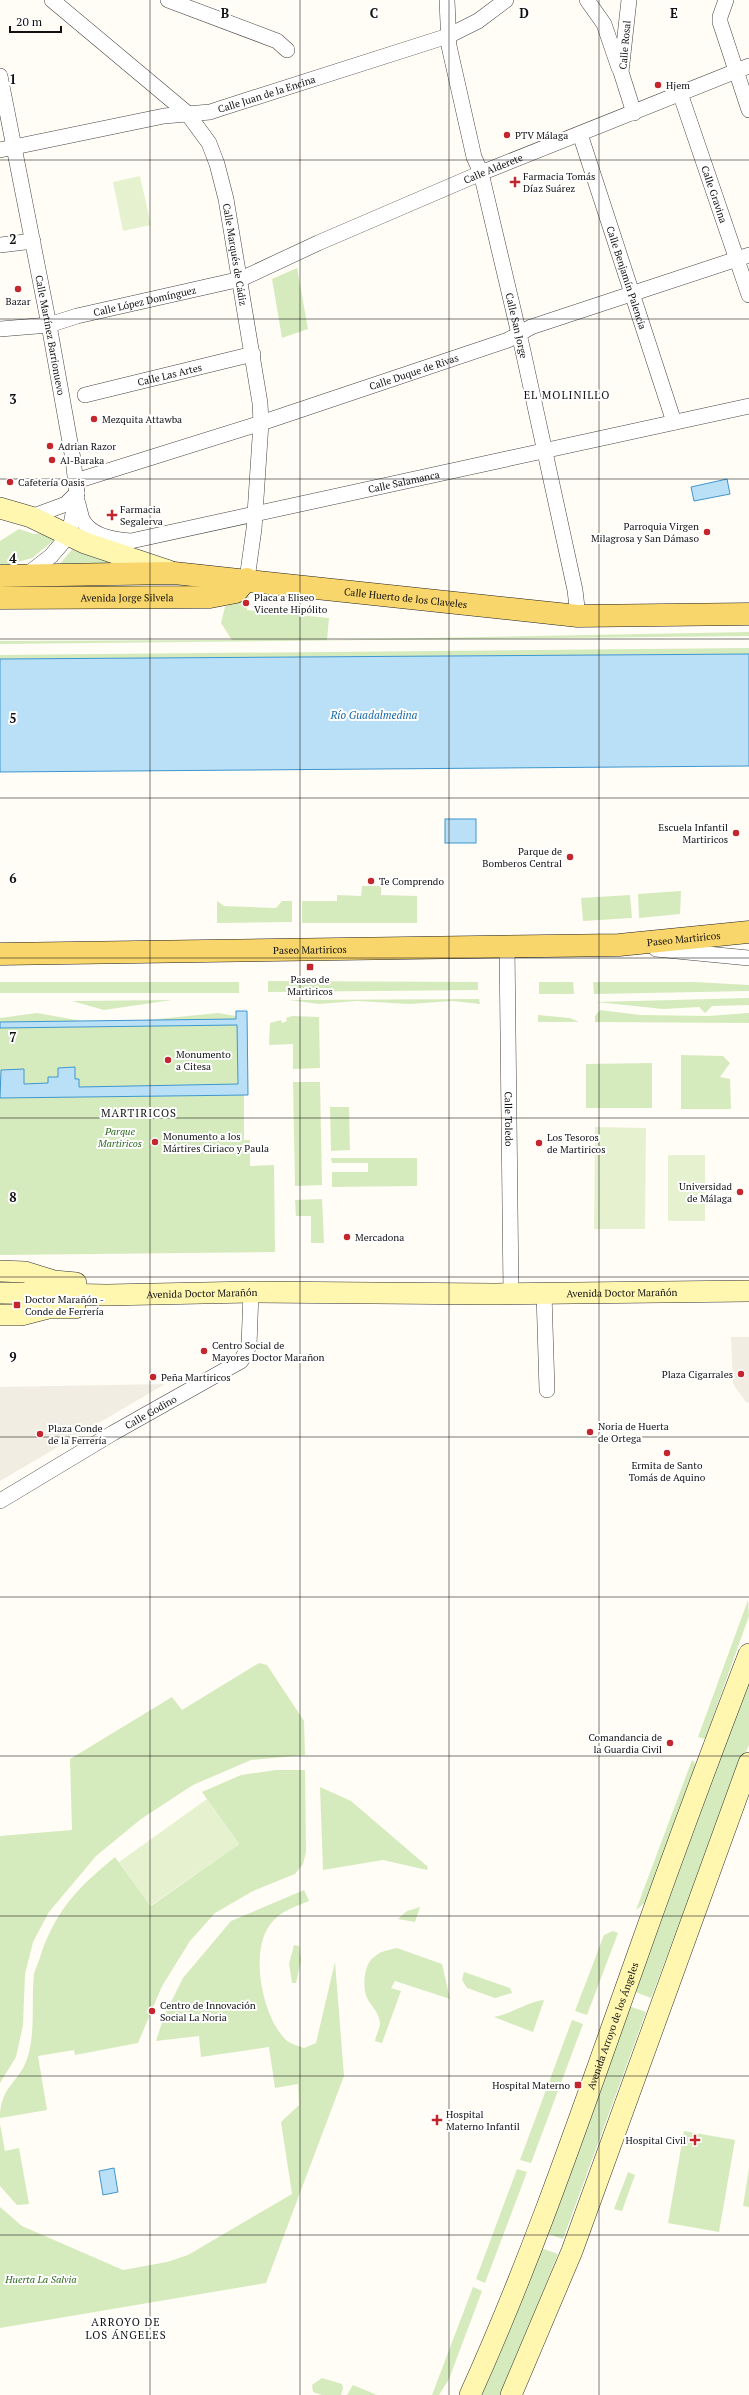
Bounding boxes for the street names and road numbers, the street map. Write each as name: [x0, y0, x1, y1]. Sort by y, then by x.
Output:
street label: Calle Rosal: [616, 20, 634, 70]
street label: Calle Juan de la Encina: [216, 72, 317, 115]
street label: Calle Alderete: [461, 151, 525, 186]
street label: Calle Gravina: [699, 164, 730, 225]
street label: Calle Marqués de Cádiz: [220, 202, 250, 307]
street label: Calle Benjamín Palencia: [604, 224, 650, 331]
street label: Calle Martínez Barrionuevo: [33, 274, 68, 397]
street label: Calle López Domínguez: [92, 283, 197, 319]
street label: Calle San Jorge: [503, 291, 531, 360]
street label: Calle Duque de Rivas: [367, 351, 460, 393]
street label: Calle Las Artes: [136, 360, 203, 389]
street label: Calle Salamanca: [367, 467, 441, 496]
street label: Calle Huerto de los Claveles: [343, 585, 468, 611]
street label: Avenida Jorge Silvela: [80, 591, 174, 604]
street label: Paseo Martiricos: [646, 928, 721, 949]
street label: Paseo Martiricos: [273, 942, 347, 957]
street label: Calle Toledo: [502, 1091, 516, 1147]
street label: Avenida Doctor Marañón: [146, 1285, 258, 1301]
street label: Avenida Doctor Marañón: [566, 1285, 678, 1300]
street label: Calle Godino: [122, 1392, 179, 1432]
street label: Avenida Arroyo de los Ángeles: [584, 1960, 641, 2091]

